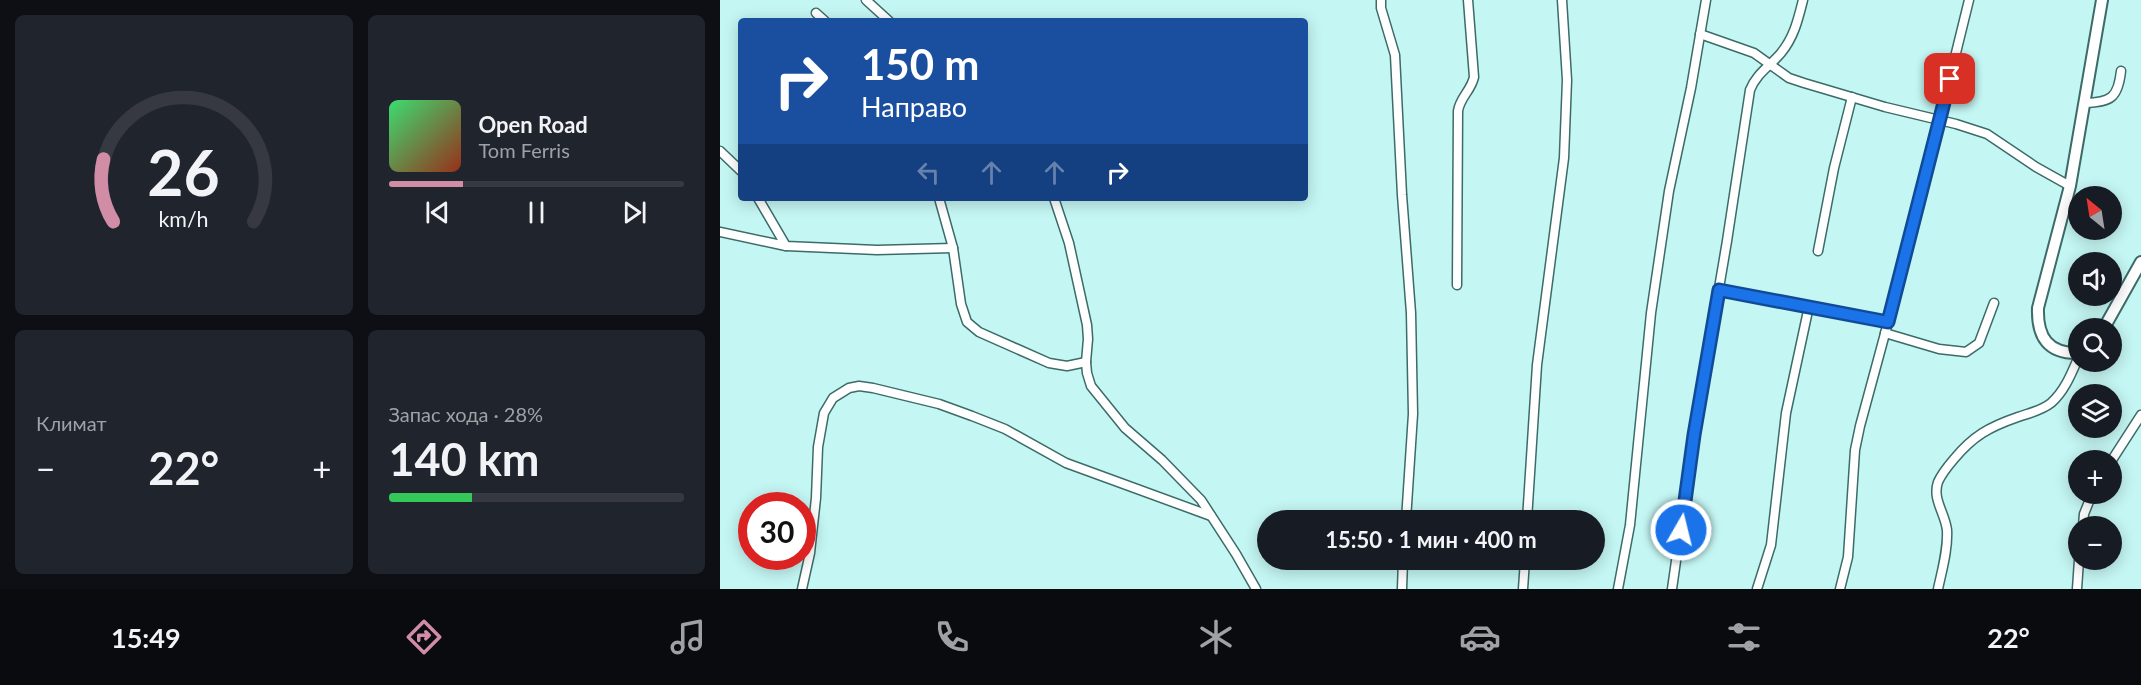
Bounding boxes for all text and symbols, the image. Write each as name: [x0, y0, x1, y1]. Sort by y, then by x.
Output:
text: 150 m: [861, 39, 979, 89]
icon: right: [762, 42, 840, 120]
pin: [1924, 53, 1975, 104]
icon: arrive: [1933, 62, 1966, 95]
text: Направо: [861, 90, 967, 123]
text: Open Road: [479, 111, 588, 138]
text: 26: [148, 134, 220, 209]
text: Tom Ferris: [479, 138, 570, 162]
icon: left: [912, 156, 945, 189]
icon: ahead: [975, 156, 1008, 189]
icon: ahead: [1038, 156, 1071, 189]
icon: right: [1101, 156, 1134, 189]
north arrow: [2068, 186, 2122, 240]
map controls: [2068, 186, 2122, 570]
icon: previous: [421, 196, 454, 229]
icon: pause: [520, 196, 553, 229]
icon: next: [618, 196, 651, 229]
text: km/h: [159, 206, 209, 232]
button: sound: [2068, 252, 2122, 306]
button: search: [2068, 318, 2122, 372]
button: layers: [2068, 384, 2122, 438]
text: Запас хода · 28%: [389, 402, 543, 426]
text: Климат: [36, 411, 107, 435]
text: 140 km: [389, 432, 539, 486]
text: 22°: [148, 441, 219, 495]
text: −: [36, 448, 55, 488]
text: +: [312, 448, 332, 488]
button: +: [2068, 450, 2122, 504]
speed limit sign: 30: [738, 492, 816, 570]
position arrow: [1649, 498, 1713, 562]
button: −: [2068, 516, 2122, 570]
text: 15:50 · 1 мин · 400 m: [1325, 526, 1537, 553]
icon: directions: [403, 616, 445, 658]
icon: music: [667, 616, 709, 658]
icon: phone: [931, 616, 973, 658]
icon: climate: [1195, 616, 1237, 658]
icon: car: [1459, 616, 1501, 658]
icon: filters: [1723, 616, 1765, 658]
text: 15:49: [111, 621, 181, 654]
text: 22°: [1987, 621, 2030, 654]

